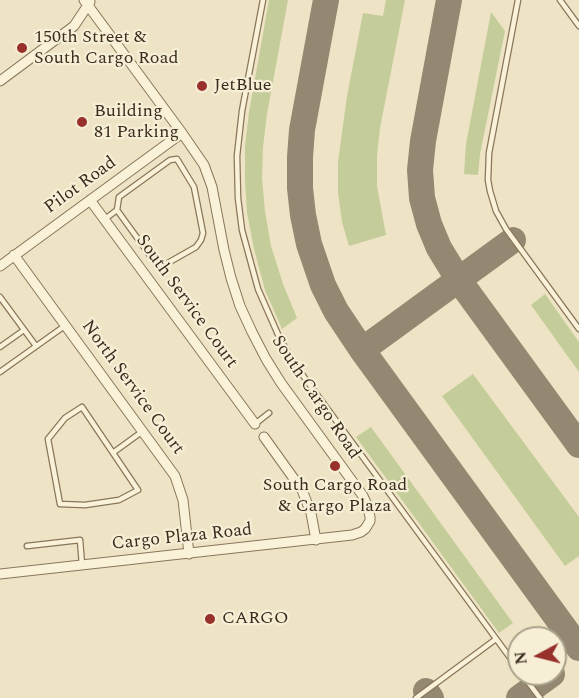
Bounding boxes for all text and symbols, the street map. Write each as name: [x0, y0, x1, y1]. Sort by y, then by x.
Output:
place label: 150th Street & South Cargo Road: [34, 27, 179, 70]
marker: 150th Street & South Cargo Road: [15, 41, 29, 55]
place label: JetBlue: [214, 75, 272, 97]
marker: JetBlue: [195, 79, 209, 93]
place label: Building 81 Parking: [94, 101, 179, 144]
marker: Building 81 Parking: [75, 115, 89, 129]
street label: Pilot Road: [41, 153, 121, 219]
street label: South Service Court: [130, 231, 242, 373]
street label: North Service Court: [76, 317, 188, 459]
street label: South Cargo Road: [266, 332, 364, 464]
marker: South Cargo Road & Cargo Plaza: [328, 459, 342, 473]
place label: South Cargo Road & Cargo Plaza: [263, 475, 407, 518]
street label: Cargo Plaza Road: [111, 520, 253, 556]
place label: CARGO: [222, 608, 288, 630]
marker: CARGO: [203, 612, 217, 626]
north arrow: [507, 626, 567, 686]
text: N: [508, 650, 534, 666]

